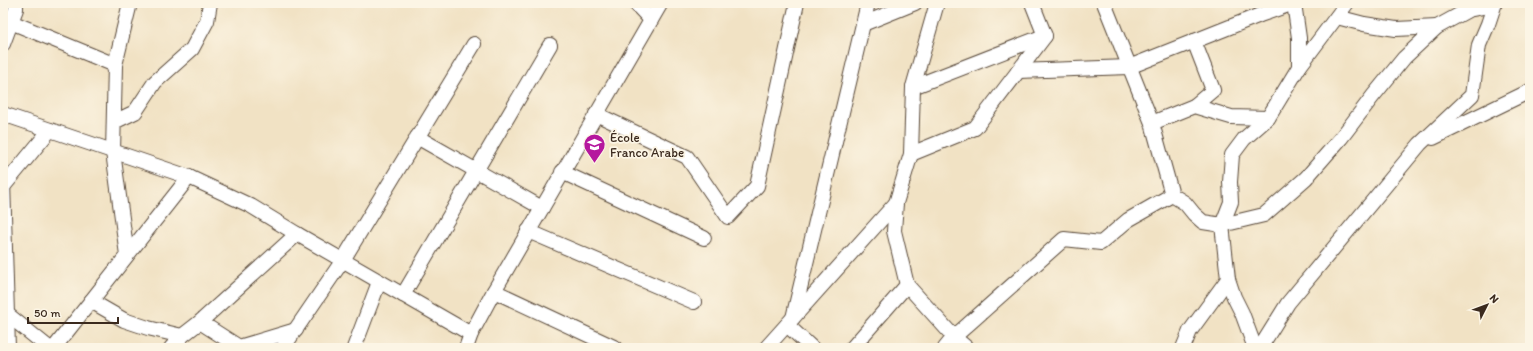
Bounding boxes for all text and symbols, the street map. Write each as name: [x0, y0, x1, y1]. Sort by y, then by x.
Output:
place label: École Franco Arabe: [610, 130, 684, 160]
school or university icon: École Franco Arabe: [581, 131, 607, 164]
north arrow: [1467, 285, 1507, 325]
text: N: [1487, 292, 1501, 306]
scale bar: [28, 299, 118, 325]
text: 50 m: [34, 306, 60, 320]

